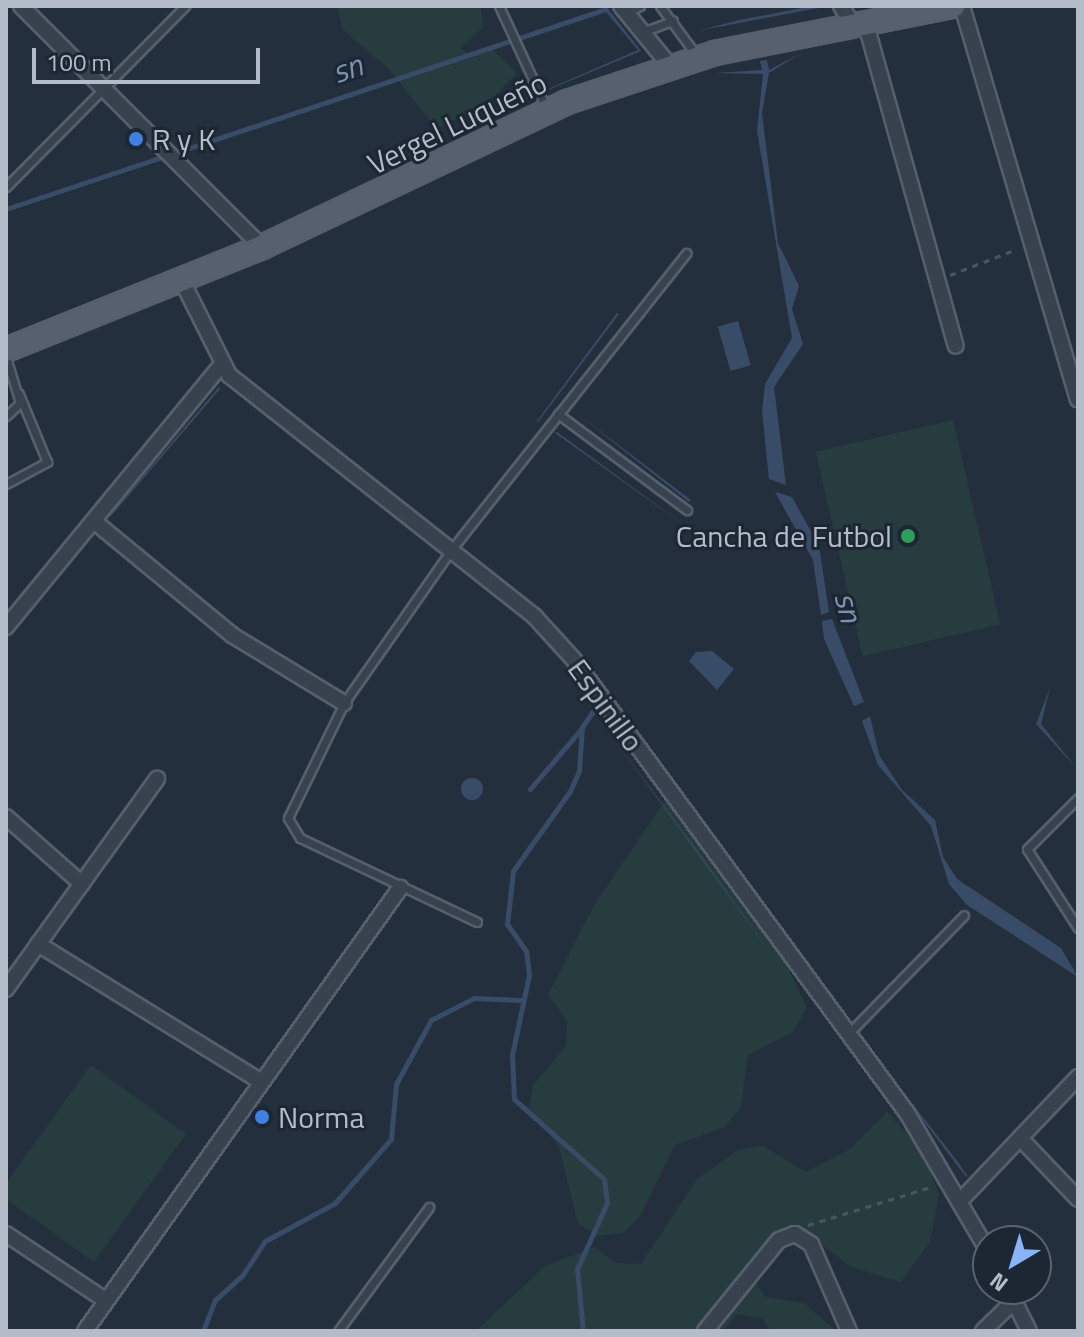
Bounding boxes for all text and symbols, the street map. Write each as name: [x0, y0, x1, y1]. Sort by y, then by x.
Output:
scale bar: [36, 32, 264, 82]
text: 100 m: [46, 44, 112, 80]
water label: sn: [327, 45, 367, 91]
street label: Vergel Luqueño: [362, 64, 552, 182]
place label: R y K: [152, 121, 215, 157]
marker: R y K: [127, 130, 145, 148]
place label: Cancha de Futbol: [676, 518, 892, 554]
marker: Cancha de Futbol: [899, 527, 917, 545]
water label: sn: [827, 588, 871, 626]
street label: Espinillo: [560, 652, 652, 758]
place label: Norma: [278, 1099, 364, 1135]
marker: Norma: [253, 1108, 271, 1126]
north arrow: [972, 1225, 1052, 1305]
text: N: [982, 1264, 1015, 1300]

